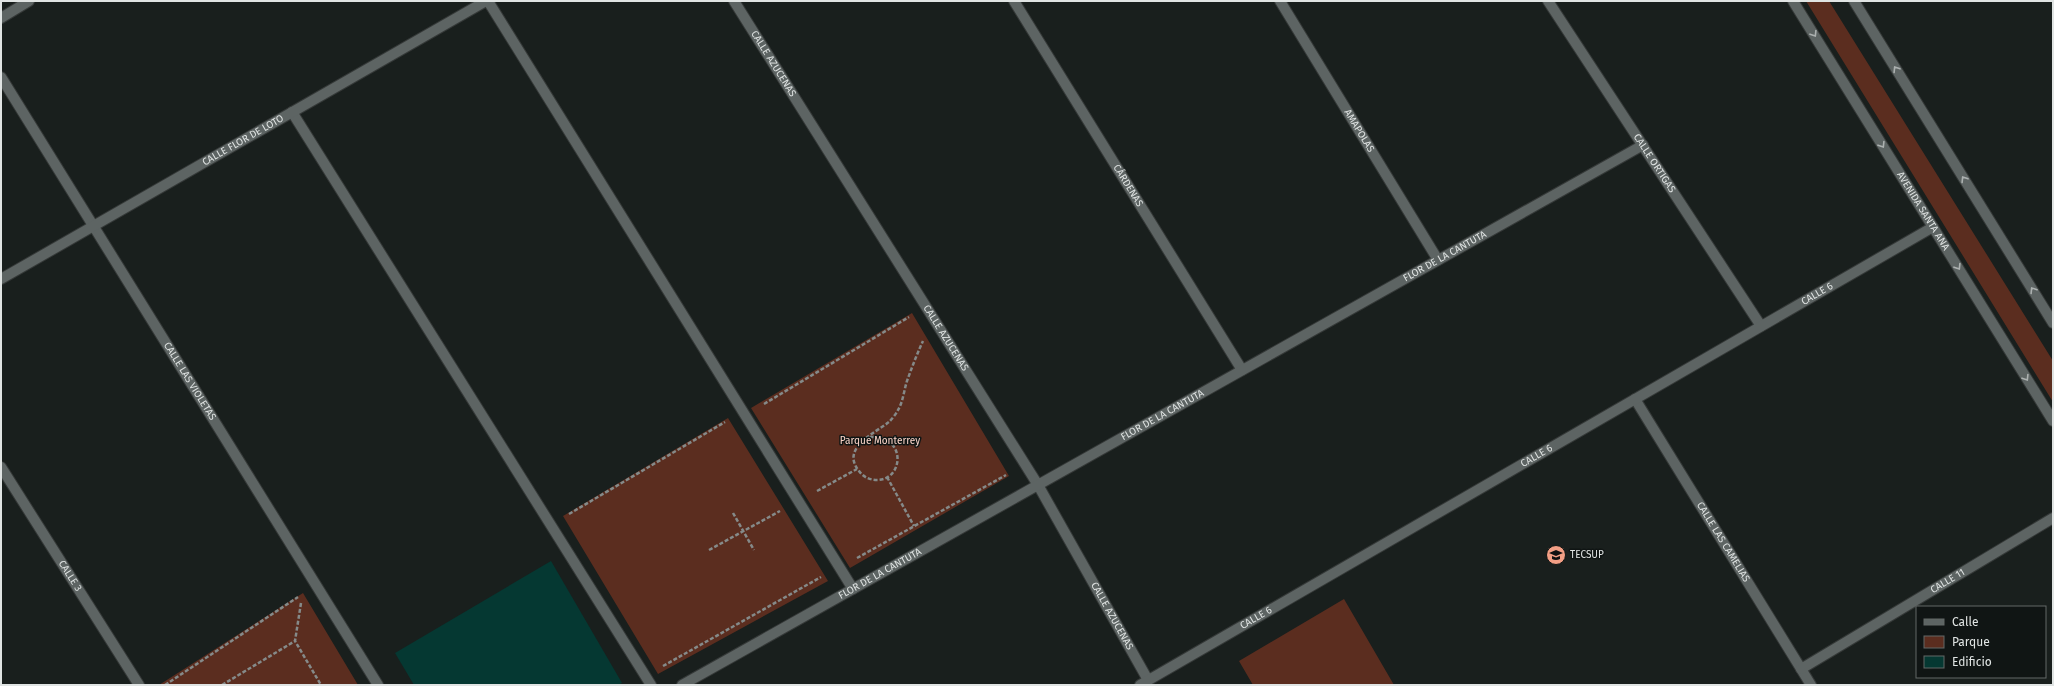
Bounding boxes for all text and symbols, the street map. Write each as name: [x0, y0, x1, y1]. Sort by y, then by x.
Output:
street label: CALLE AZUCENAS: [748, 28, 799, 99]
one-way arrow: [1809, 30, 1816, 37]
one-way arrow: [1893, 66, 1901, 73]
street label: AMAPOLAS: [1341, 107, 1377, 155]
street label: CALLE FLOR DE LOTO: [200, 112, 286, 168]
street label: CALLE ORTIGAS: [1631, 132, 1678, 195]
one-way arrow: [1877, 141, 1885, 148]
street label: CÁRDENAS: [1111, 162, 1146, 209]
street label: AVENIDA SANTA ANA: [1894, 169, 1952, 253]
one-way arrow: [1961, 176, 1969, 183]
street label: FLOR DE LA CANTUTA: [1401, 228, 1489, 284]
one-way arrow: [1953, 263, 1960, 270]
street label: CALLE 6: [1799, 280, 1835, 308]
one-way arrow: [2030, 287, 2037, 294]
street label: CALLE AZUCENAS: [920, 303, 971, 374]
street label: CALLE LAS VIOLETAS: [161, 340, 219, 423]
one-way arrow: [2021, 374, 2029, 381]
street label: FLOR DE LA CANTUTA: [1119, 387, 1206, 443]
park label: Parque Monterrey: [840, 435, 920, 447]
street label: CALLE 6: [1519, 442, 1555, 470]
street label: CALLE LAS CAMELIAS: [1694, 500, 1752, 585]
school or university icon: TECSUP: [1545, 544, 1567, 566]
street label: FLOR DE LA CANTUTA: [836, 546, 924, 602]
place label: TECSUP: [1570, 549, 1604, 561]
street label: CALLE 3: [56, 558, 84, 594]
street label: CALLE 11: [1928, 566, 1967, 596]
street label: CALLE AZUCENAS: [1088, 580, 1136, 652]
street label: CALLE 6: [1238, 604, 1274, 632]
legend: [1916, 606, 2046, 678]
text: Calle: [1952, 615, 1979, 629]
text: Parque: [1952, 635, 1990, 649]
text: Edificio: [1952, 655, 1992, 669]

